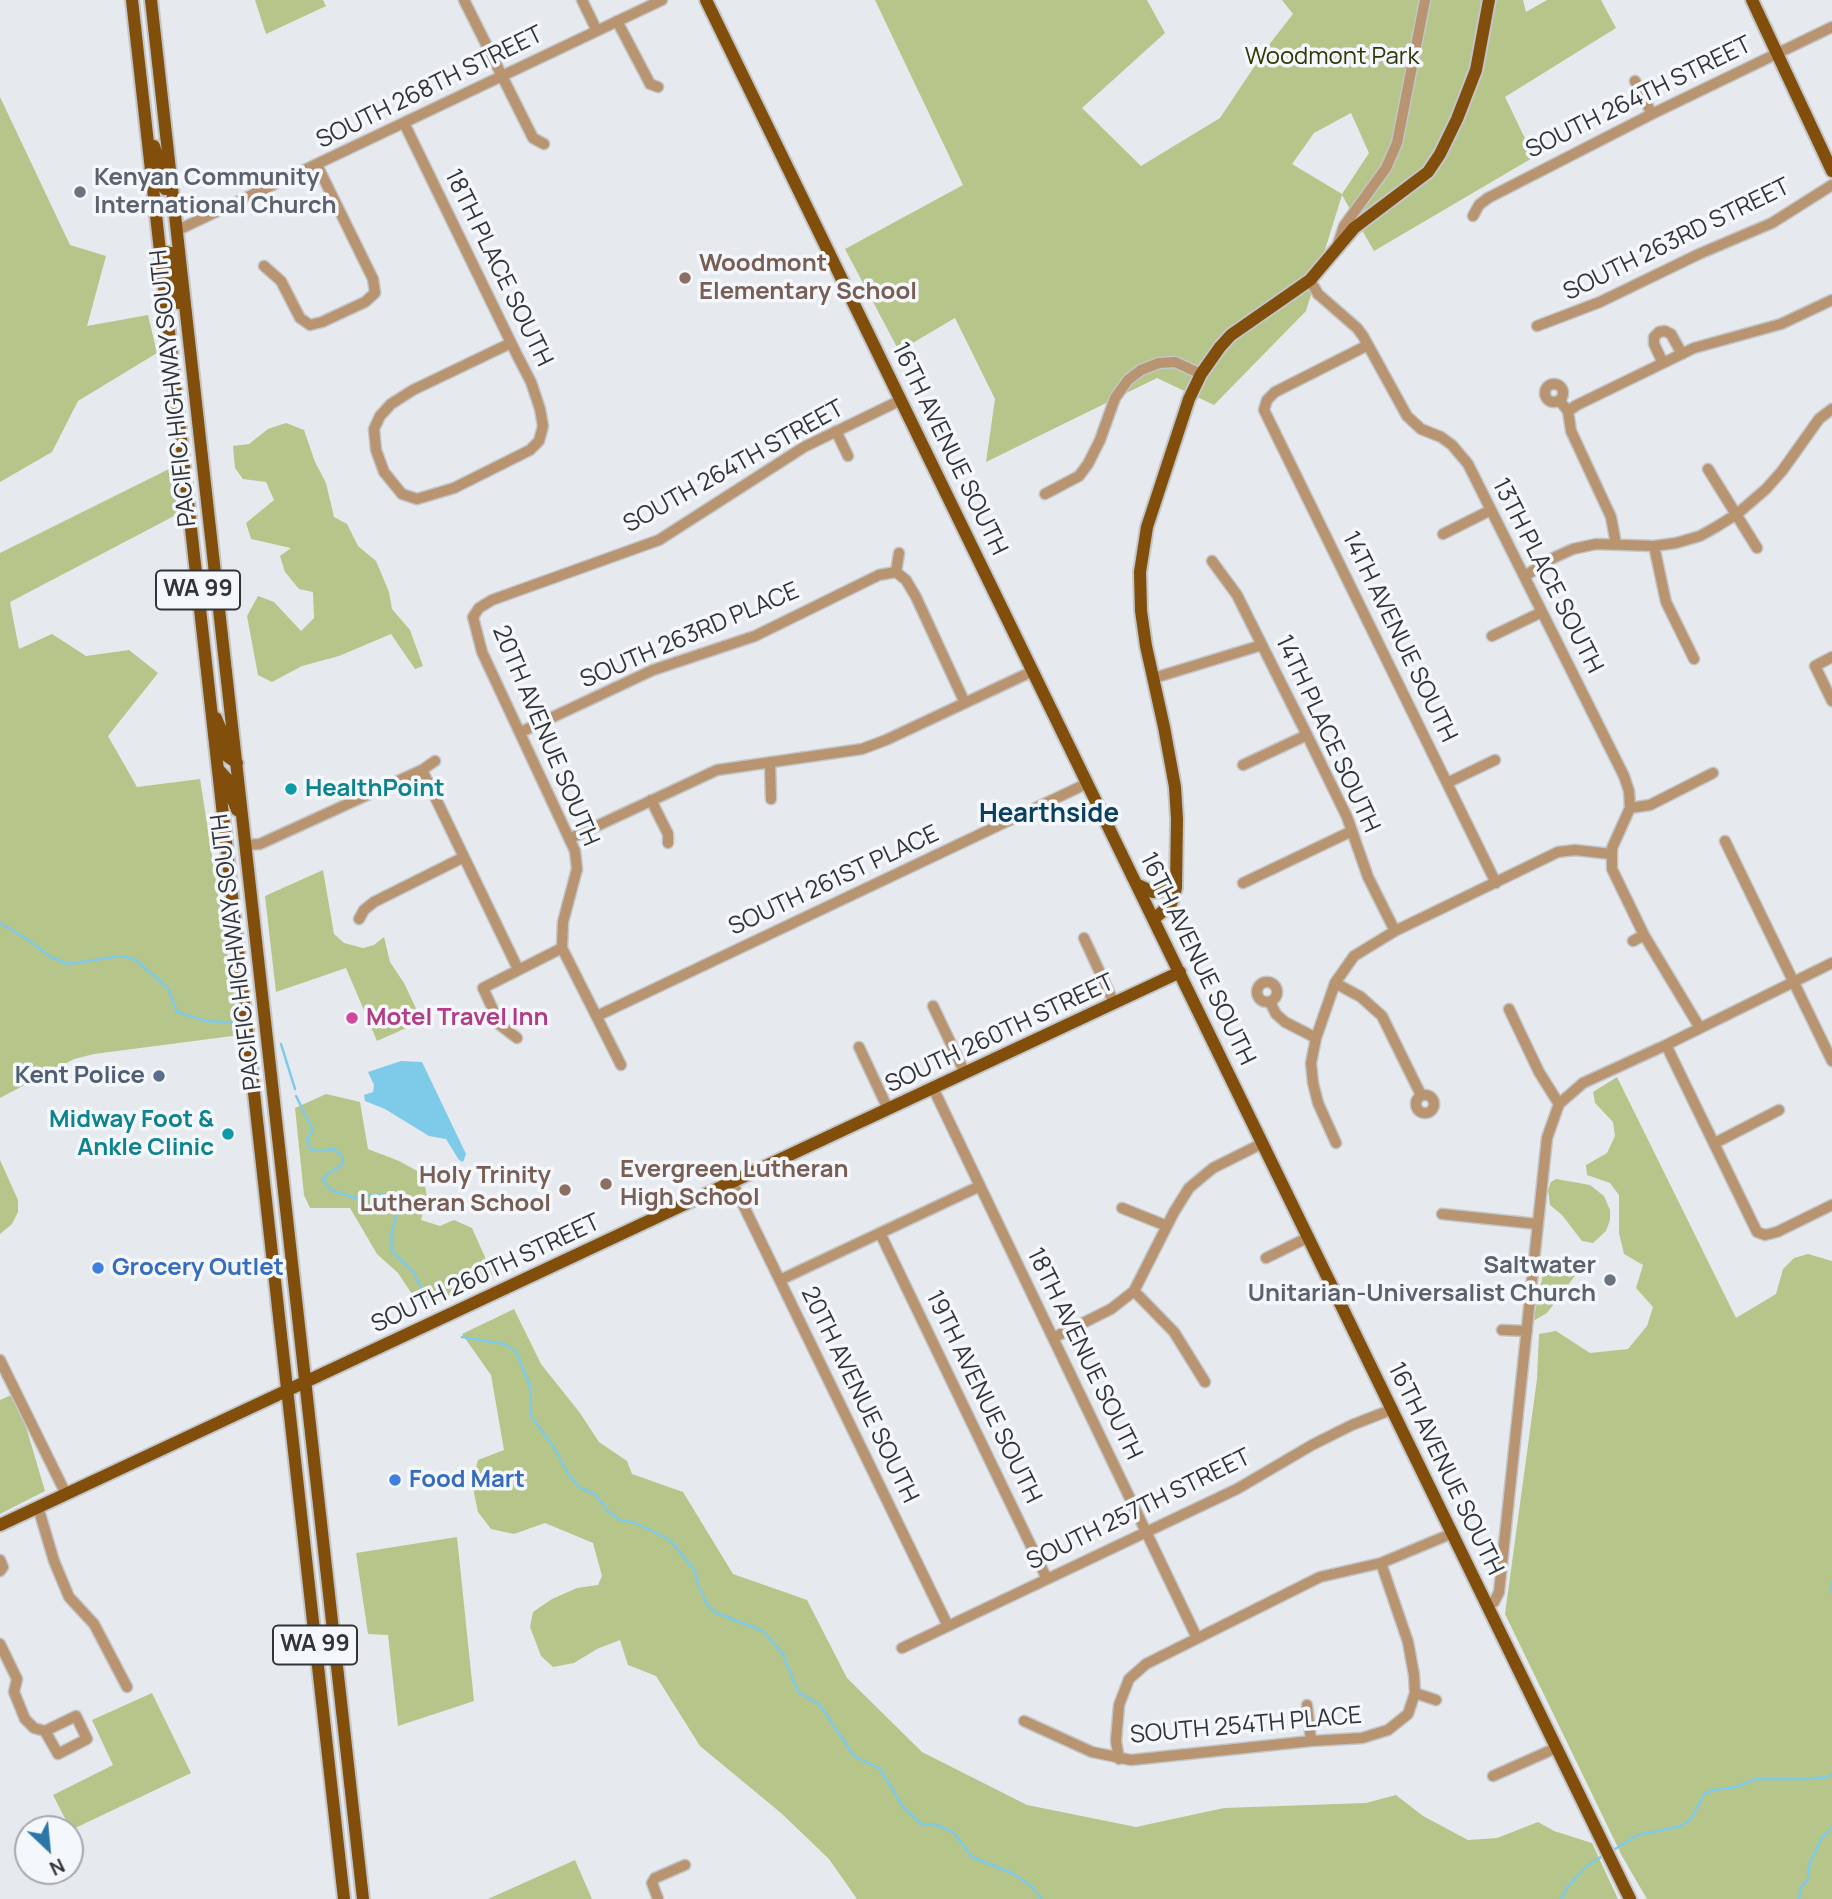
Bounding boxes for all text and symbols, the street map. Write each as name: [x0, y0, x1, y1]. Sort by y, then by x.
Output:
street label: SOUTH 268TH STREET: [312, 21, 548, 155]
street label: SOUTH 264TH STREET: [1522, 31, 1756, 165]
park label: Woodmont Park: [1245, 43, 1419, 71]
place label: Kenyan Community International Church: [94, 164, 337, 220]
street label: 18TH PLACE SOUTH: [438, 165, 558, 371]
street label: SOUTH 263RD STREET: [1559, 173, 1795, 307]
marker: Kenyan Community International Church: [72, 184, 88, 200]
street label: PACIFIC HIGHWAY SOUTH: [145, 248, 203, 528]
place label: Woodmont Elementary School: [699, 250, 917, 306]
marker: Woodmont Elementary School: [677, 270, 693, 286]
street label: 16TH AVENUE SOUTH: [885, 338, 1013, 560]
street label: SOUTH 264TH STREET: [619, 394, 849, 540]
street label: 13TH PLACE SOUTH: [1485, 474, 1609, 678]
street label: 14TH AVENUE SOUTH: [1335, 527, 1463, 747]
road number: WA 99: [156, 570, 240, 610]
street label: SOUTH 263RD PLACE: [576, 577, 804, 695]
street label: 20TH AVENUE SOUTH: [485, 621, 605, 851]
street label: 14TH PLACE SOUTH: [1269, 631, 1385, 837]
place label: HealthPoint: [305, 775, 445, 803]
marker: HealthPoint: [283, 781, 299, 797]
district label: Hearthside: [979, 799, 1119, 831]
street label: PACIFIC HIGHWAY SOUTH: [206, 812, 268, 1092]
street label: SOUTH 261ST PLACE: [724, 820, 944, 942]
street label: 16TH AVENUE SOUTH: [1133, 848, 1261, 1070]
street label: SOUTH 260TH STREET: [881, 968, 1119, 1100]
place label: Motel Travel Inn: [366, 1004, 549, 1032]
marker: Motel Travel Inn: [344, 1010, 360, 1026]
place label: Kent Police: [15, 1062, 145, 1090]
marker: Kent Police: [151, 1068, 167, 1084]
place label: Midway Foot & Ankle Clinic: [49, 1106, 214, 1162]
marker: Midway Foot & Ankle Clinic: [220, 1126, 236, 1142]
place label: Evergreen Lutheran High School: [620, 1156, 849, 1212]
place label: Holy Trinity Lutheran School: [359, 1162, 551, 1218]
marker: Evergreen Lutheran High School: [598, 1176, 614, 1192]
marker: Holy Trinity Lutheran School: [557, 1182, 573, 1198]
street label: SOUTH 260TH STREET: [367, 1208, 605, 1340]
street label: 18TH AVENUE SOUTH: [1020, 1243, 1148, 1465]
place label: Saltwater Unitarian-Universalist Church: [1248, 1252, 1596, 1308]
place label: Grocery Outlet: [112, 1254, 284, 1282]
marker: Grocery Outlet: [90, 1260, 106, 1276]
marker: Saltwater Unitarian-Universalist Church: [1602, 1272, 1618, 1288]
street label: 20TH AVENUE SOUTH: [794, 1282, 924, 1508]
street label: 19TH AVENUE SOUTH: [919, 1286, 1047, 1508]
street label: 16TH AVENUE SOUTH: [1381, 1358, 1509, 1580]
street label: SOUTH 257TH STREET: [1022, 1443, 1256, 1577]
place label: Food Mart: [409, 1466, 525, 1494]
marker: Food Mart: [387, 1472, 403, 1488]
road number: WA 99: [273, 1626, 357, 1664]
street label: SOUTH 254TH PLACE: [1129, 1702, 1363, 1750]
north arrow: [14, 1815, 84, 1885]
text: N: [45, 1852, 69, 1882]

